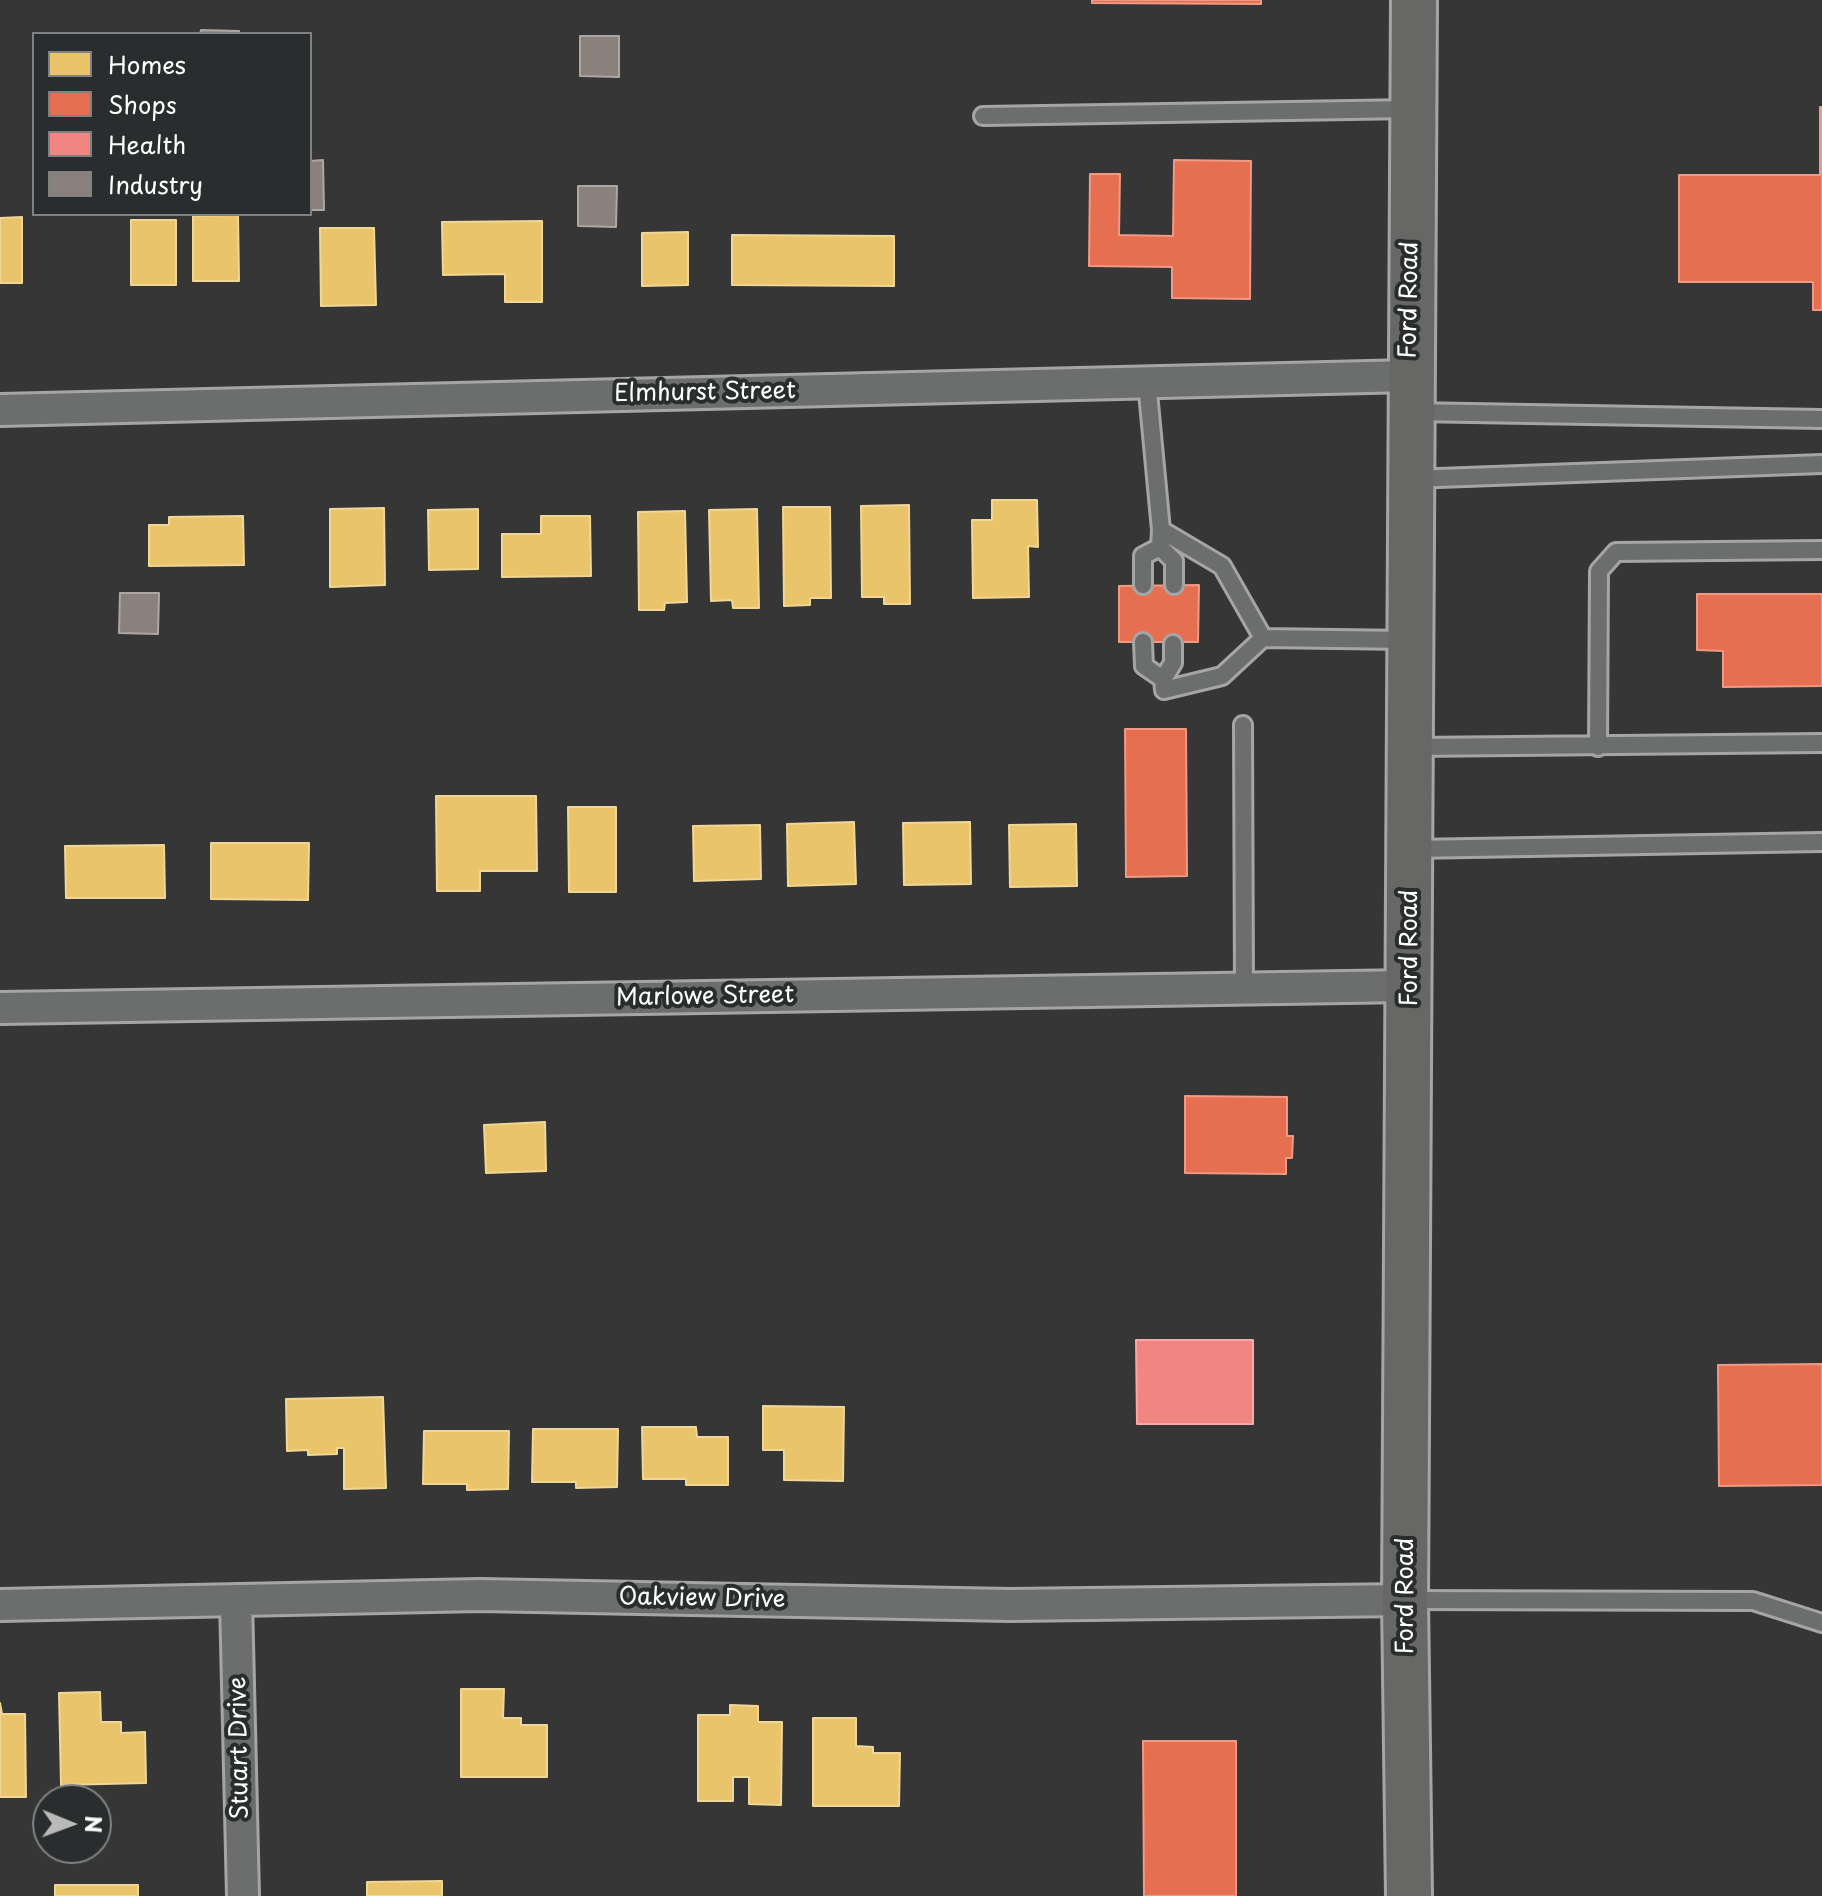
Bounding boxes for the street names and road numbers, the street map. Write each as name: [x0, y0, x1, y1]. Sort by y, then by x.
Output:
street label: Ford Road: [1395, 241, 1425, 359]
street label: Elmhurst Street: [614, 377, 796, 409]
street label: Ford Road: [1396, 889, 1424, 1007]
street label: Marlowe Street: [616, 981, 794, 1013]
street label: Ford Road: [1392, 1537, 1420, 1655]
street label: Oakview Drive: [618, 1583, 786, 1615]
street label: Stuart Drive: [224, 1676, 256, 1820]

